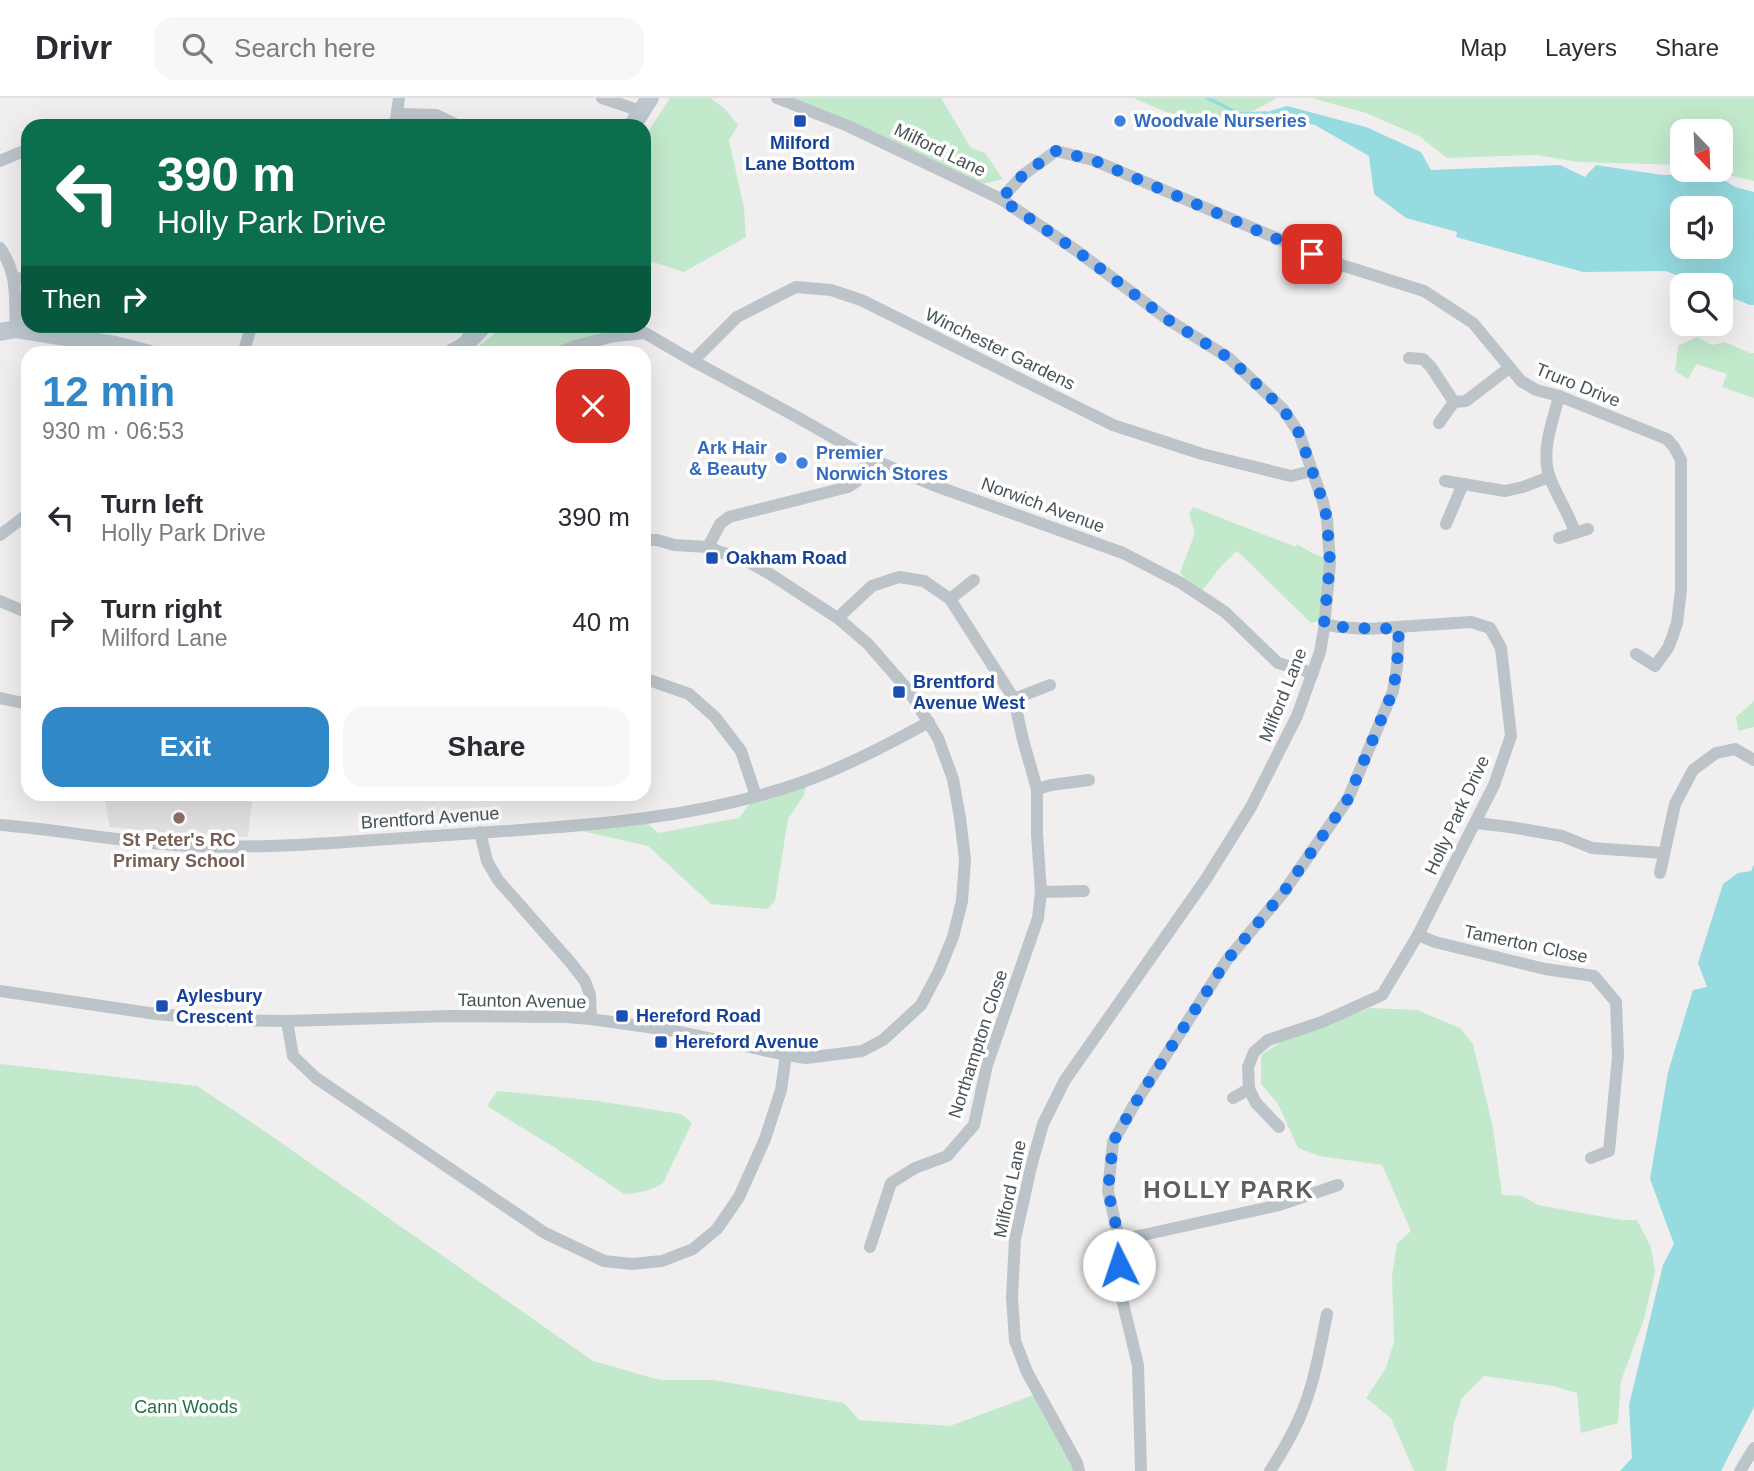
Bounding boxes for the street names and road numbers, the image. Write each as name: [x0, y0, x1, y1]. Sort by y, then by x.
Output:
street label: Milford Lane: [891, 119, 989, 181]
street label: Winchester Gardens: [922, 304, 1078, 394]
street label: Truro Drive: [1533, 359, 1623, 411]
street label: Norwich Avenue: [979, 473, 1107, 537]
street label: Milford Lane: [1255, 645, 1311, 745]
street label: Holly Park Drive: [1421, 752, 1493, 878]
street label: Brentford Avenue: [360, 803, 500, 833]
street label: Tamerton Close: [1462, 921, 1590, 967]
street label: Northampton Close: [945, 967, 1011, 1121]
street label: Taunton Avenue: [457, 990, 587, 1012]
street label: Milford Lane: [990, 1138, 1030, 1240]

